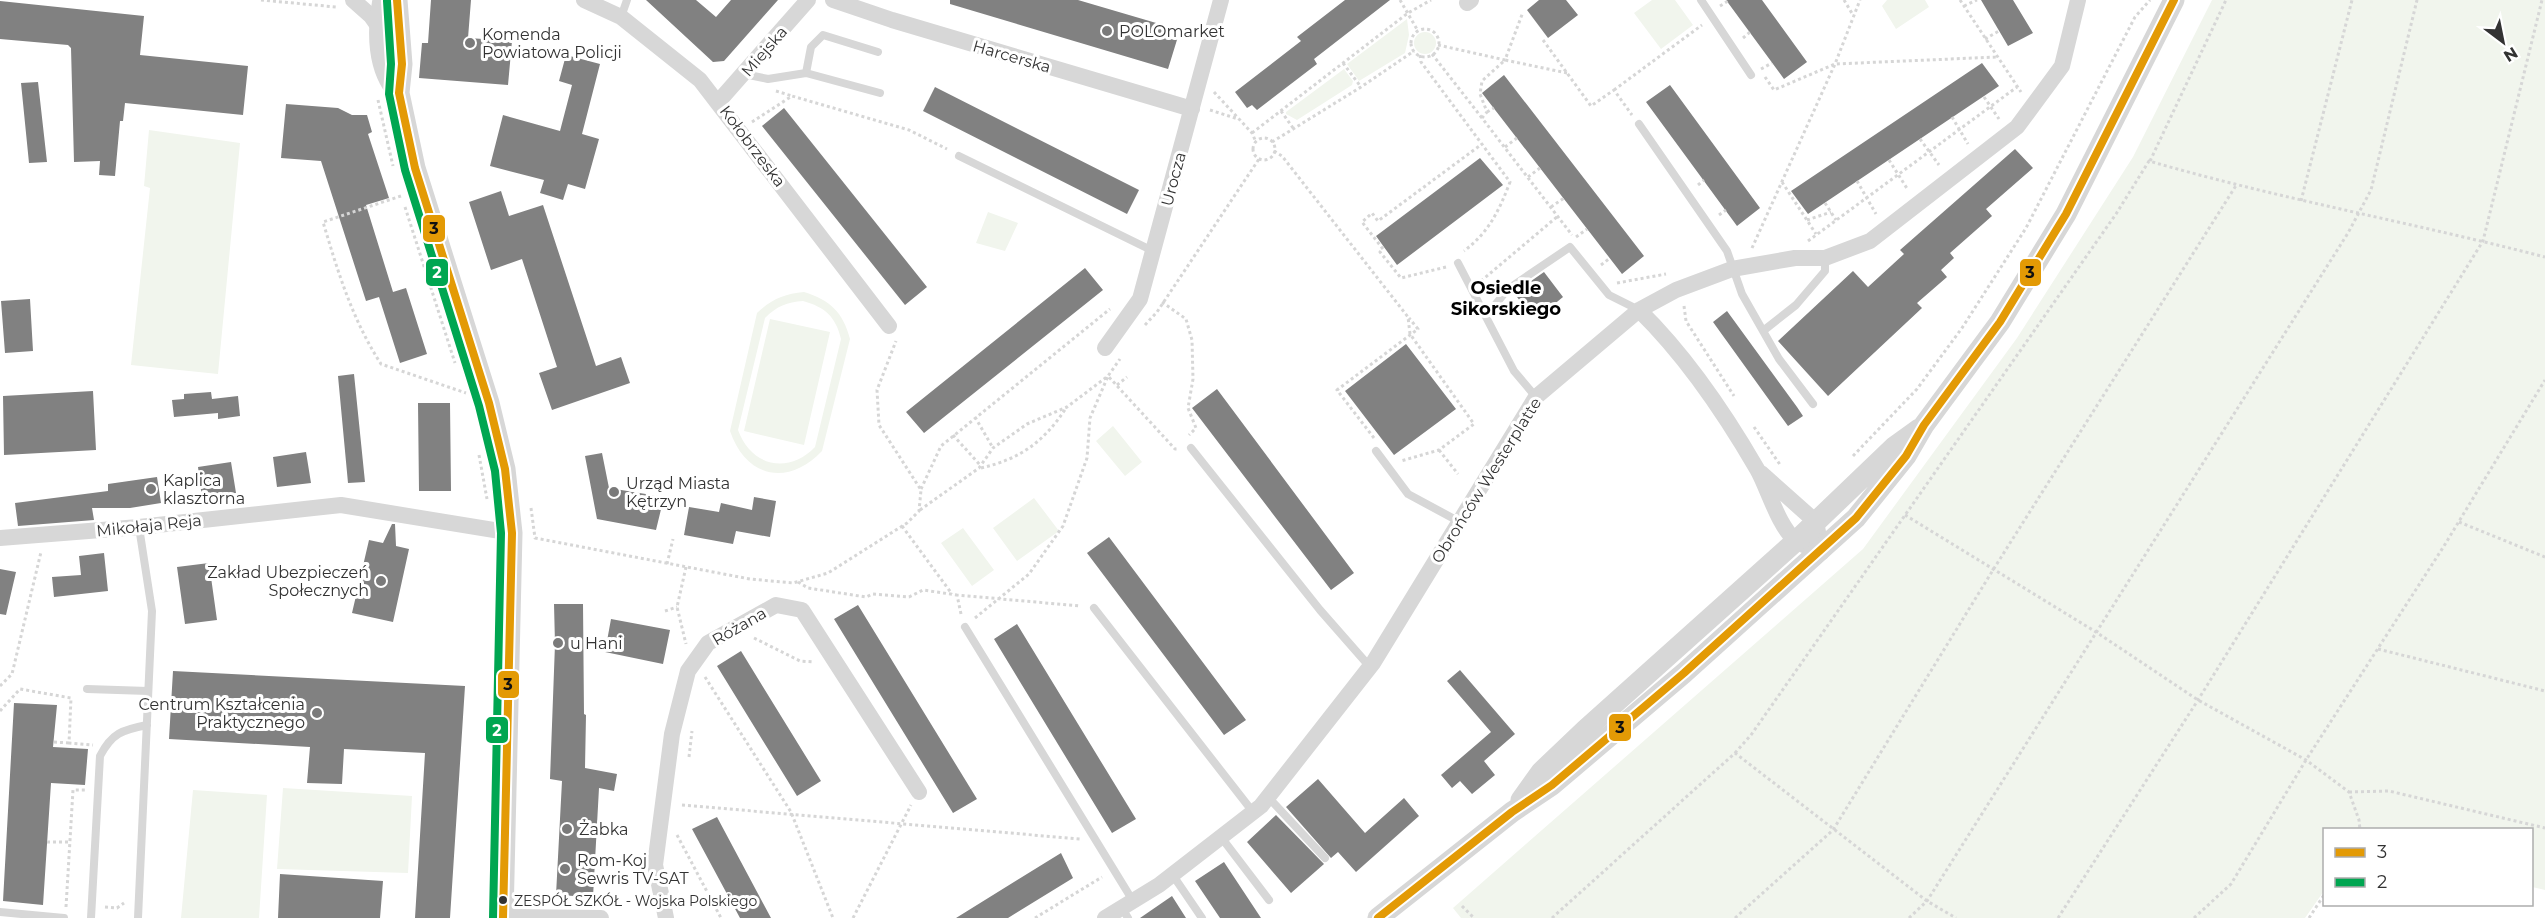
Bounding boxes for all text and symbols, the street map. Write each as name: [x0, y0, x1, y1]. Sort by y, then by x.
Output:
north arrow: [2473, 12, 2533, 72]
street label: Miejska: [737, 22, 791, 80]
place label: POLOmarket: [1119, 22, 1225, 41]
marker: POLOmarket: [1100, 24, 1114, 38]
place label: Komenda Powiatowa Policji: [482, 25, 622, 62]
marker: Komenda Powiatowa Policji: [463, 36, 477, 50]
street label: Harcerska: [971, 36, 1053, 77]
text: N: [2500, 43, 2521, 66]
street label: Kołobrzeska: [716, 102, 789, 191]
street label: Urocza: [1157, 150, 1190, 208]
line badge: 3: [422, 214, 446, 243]
text: 3: [428, 219, 439, 238]
line badge: 2: [425, 258, 449, 287]
line badge: 3: [2019, 258, 2042, 287]
text: 2: [432, 263, 442, 282]
text: 3: [2024, 263, 2035, 282]
district label: Osiedle Sikorskiego: [1451, 277, 1561, 320]
street label: Obrońców Westerplatte: [1428, 394, 1545, 566]
place label: Kaplica klasztorna: [163, 471, 245, 508]
place label: Urząd Miasta Kętrzyn: [626, 474, 730, 511]
marker: Kaplica klasztorna: [144, 482, 158, 496]
marker: Urząd Miasta Kętrzyn: [607, 485, 621, 499]
street label: Mikołaja Reja: [95, 511, 203, 540]
place label: Zakład Ubezpieczeń Społecznych: [207, 563, 369, 600]
marker: Zakład Ubezpieczeń Społecznych: [374, 574, 388, 588]
street label: Różana: [709, 603, 770, 649]
place label: u Hani: [570, 634, 623, 653]
marker: u Hani: [551, 636, 565, 650]
line badge: 3: [497, 670, 520, 699]
text: 3: [502, 675, 513, 694]
place label: Centrum Kształcenia Praktycznego: [138, 695, 305, 732]
marker: Centrum Kształcenia Praktycznego: [310, 706, 324, 720]
line badge: 3: [1608, 713, 1632, 742]
line badge: 2: [485, 716, 509, 744]
text: 3: [1614, 718, 1625, 737]
text: 2: [492, 721, 502, 740]
place label: Żabka: [579, 820, 629, 839]
marker: Żabka: [560, 822, 574, 836]
legend: [2323, 828, 2533, 906]
text: 3: [2377, 841, 2387, 863]
place label: Rom-Koj Sewris TV-SAT: [577, 851, 689, 888]
marker: Rom-Koj Sewris TV-SAT: [558, 862, 572, 876]
text: 2: [2377, 871, 2387, 893]
place label: ZESPÓŁ SZKÓŁ - Wojska Polskiego: [514, 892, 758, 910]
marker: ZESPÓŁ SZKÓŁ - Wojska Polskiego: [497, 894, 509, 906]

